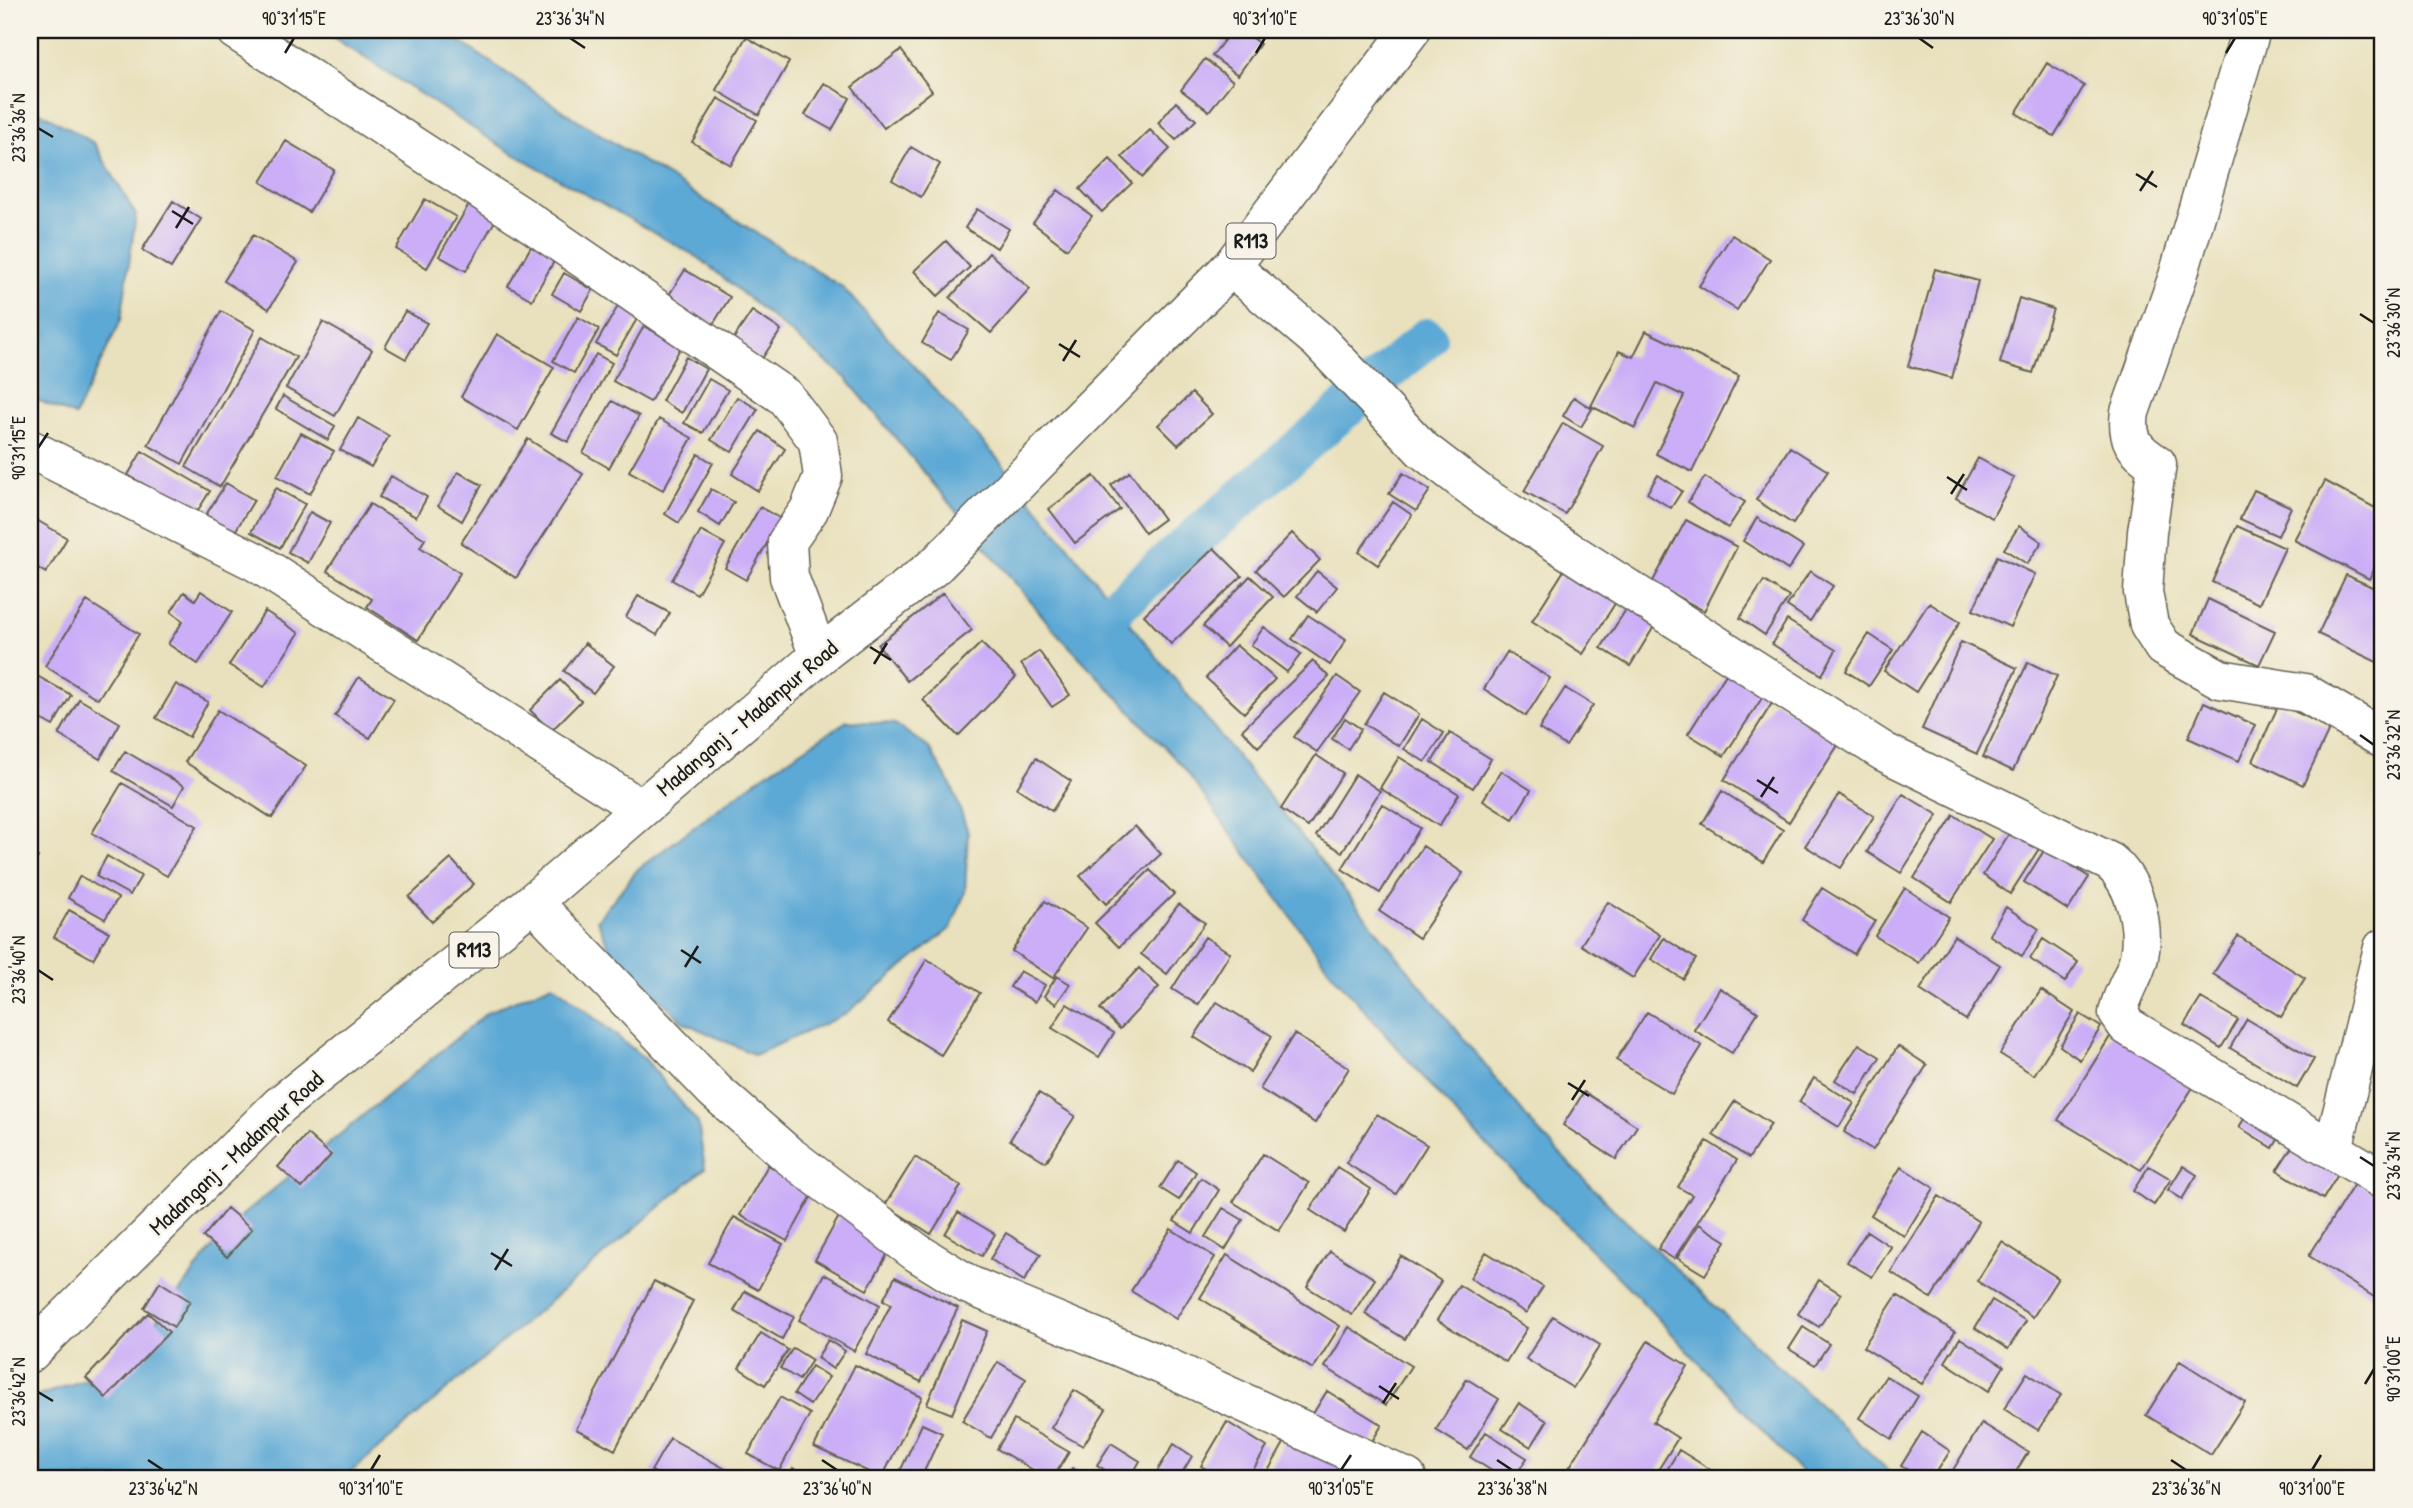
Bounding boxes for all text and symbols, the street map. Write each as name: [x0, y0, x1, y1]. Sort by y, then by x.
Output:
text: 90°31'15"E: [262, 6, 326, 31]
text: 23°36'34"N: [536, 6, 604, 31]
text: 90°31'10"E: [1233, 6, 1297, 31]
text: 23°36'30"N: [1884, 6, 1954, 31]
text: 90°31'05"E: [2202, 6, 2268, 31]
text: 23°36'36"N: [6, 93, 31, 163]
road number: R113: [1226, 224, 1276, 258]
text: 23°36'30"N: [2381, 288, 2406, 358]
text: 90°31'15"E: [6, 416, 31, 480]
street label: Madanganj - Madanpur Road: [649, 632, 844, 803]
text: 23°36'32"N: [2381, 710, 2406, 780]
road number: R113: [449, 932, 498, 968]
text: 23°36'40"N: [6, 936, 31, 1004]
street label: Madanganj - Madanpur Road: [142, 1064, 330, 1242]
text: 23°36'34"N: [2381, 1132, 2406, 1200]
text: 90°31'00"E: [2381, 1336, 2406, 1402]
text: 23°36'42"N: [6, 1357, 31, 1427]
text: 23°36'42"N: [128, 1476, 198, 1501]
text: 90°31'10"E: [339, 1476, 403, 1501]
text: 23°36'40"N: [803, 1476, 871, 1501]
text: 90°31'05"E: [1308, 1476, 1374, 1501]
text: 23°36'38"N: [1477, 1476, 1547, 1501]
text: 23°36'36"N: [2151, 1476, 2221, 1501]
text: 90°31'00"E: [2279, 1476, 2345, 1501]

